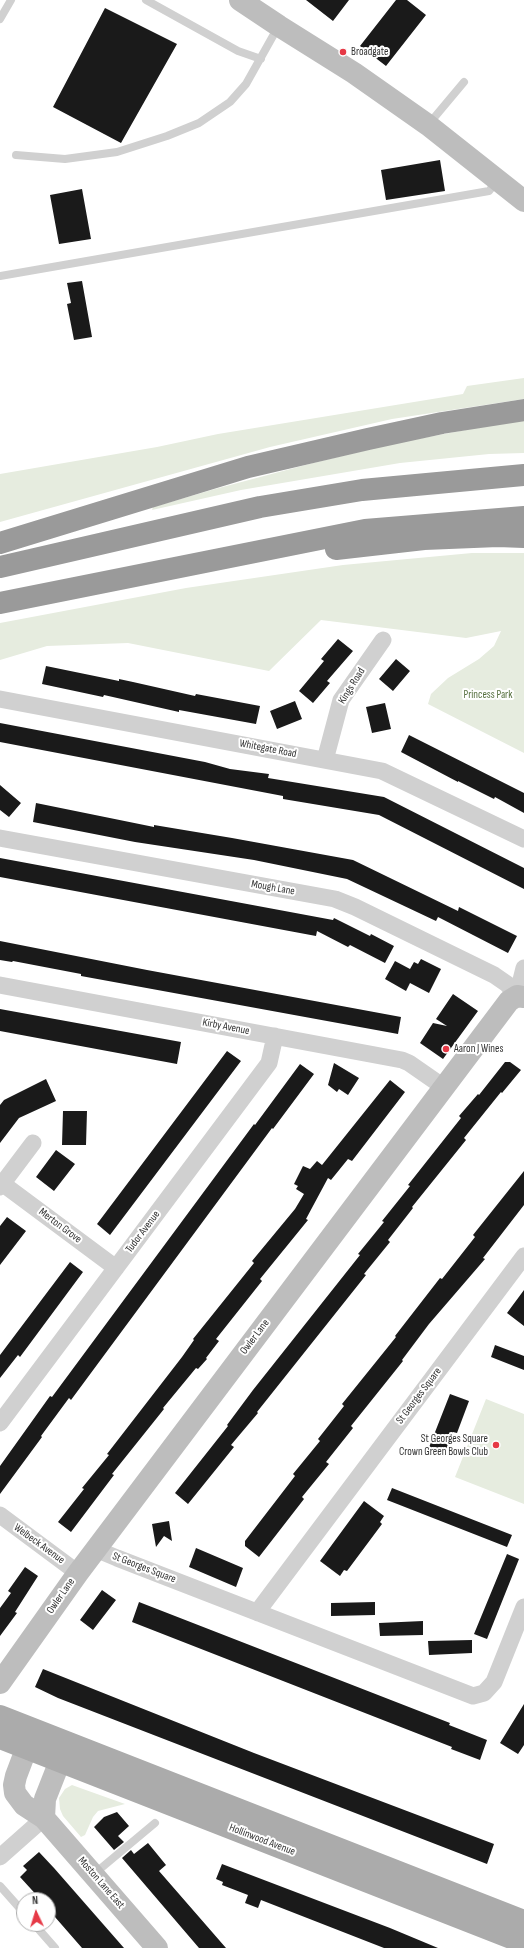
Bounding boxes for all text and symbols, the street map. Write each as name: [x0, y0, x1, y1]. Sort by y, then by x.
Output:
place label: Broadgate: [351, 45, 388, 59]
marker: Broadgate: [338, 47, 348, 57]
street label: Kings Road: [336, 665, 368, 707]
park label: Princess Park: [464, 688, 512, 702]
street label: Whitegate Road: [238, 737, 298, 761]
street label: Mough Lane: [250, 878, 296, 898]
street label: Kirby Avenue: [201, 1016, 251, 1038]
place label: Aaron J Wines: [454, 1042, 503, 1056]
marker: Aaron J Wines: [441, 1044, 451, 1054]
street label: Merton Grove: [36, 1206, 84, 1246]
street label: Tudor Avenue: [123, 1208, 163, 1256]
street label: Owler Lane: [238, 1317, 272, 1357]
street label: St Georges Square: [394, 1365, 444, 1427]
place label: St Georges Square Crown Green Bowls Club: [399, 1432, 488, 1458]
marker: St Georges Square Crown Green Bowls Club: [491, 1440, 501, 1450]
street label: Welbeck Avenue: [11, 1521, 67, 1567]
street label: St Georges Square: [110, 1550, 178, 1586]
street label: Owler Lane: [44, 1576, 78, 1616]
street label: Hollinwood Avenue: [227, 1821, 297, 1859]
street label: Moston Lane East: [75, 1854, 127, 1912]
north arrow: [16, 1892, 56, 1932]
text: N: [32, 1894, 39, 1907]

